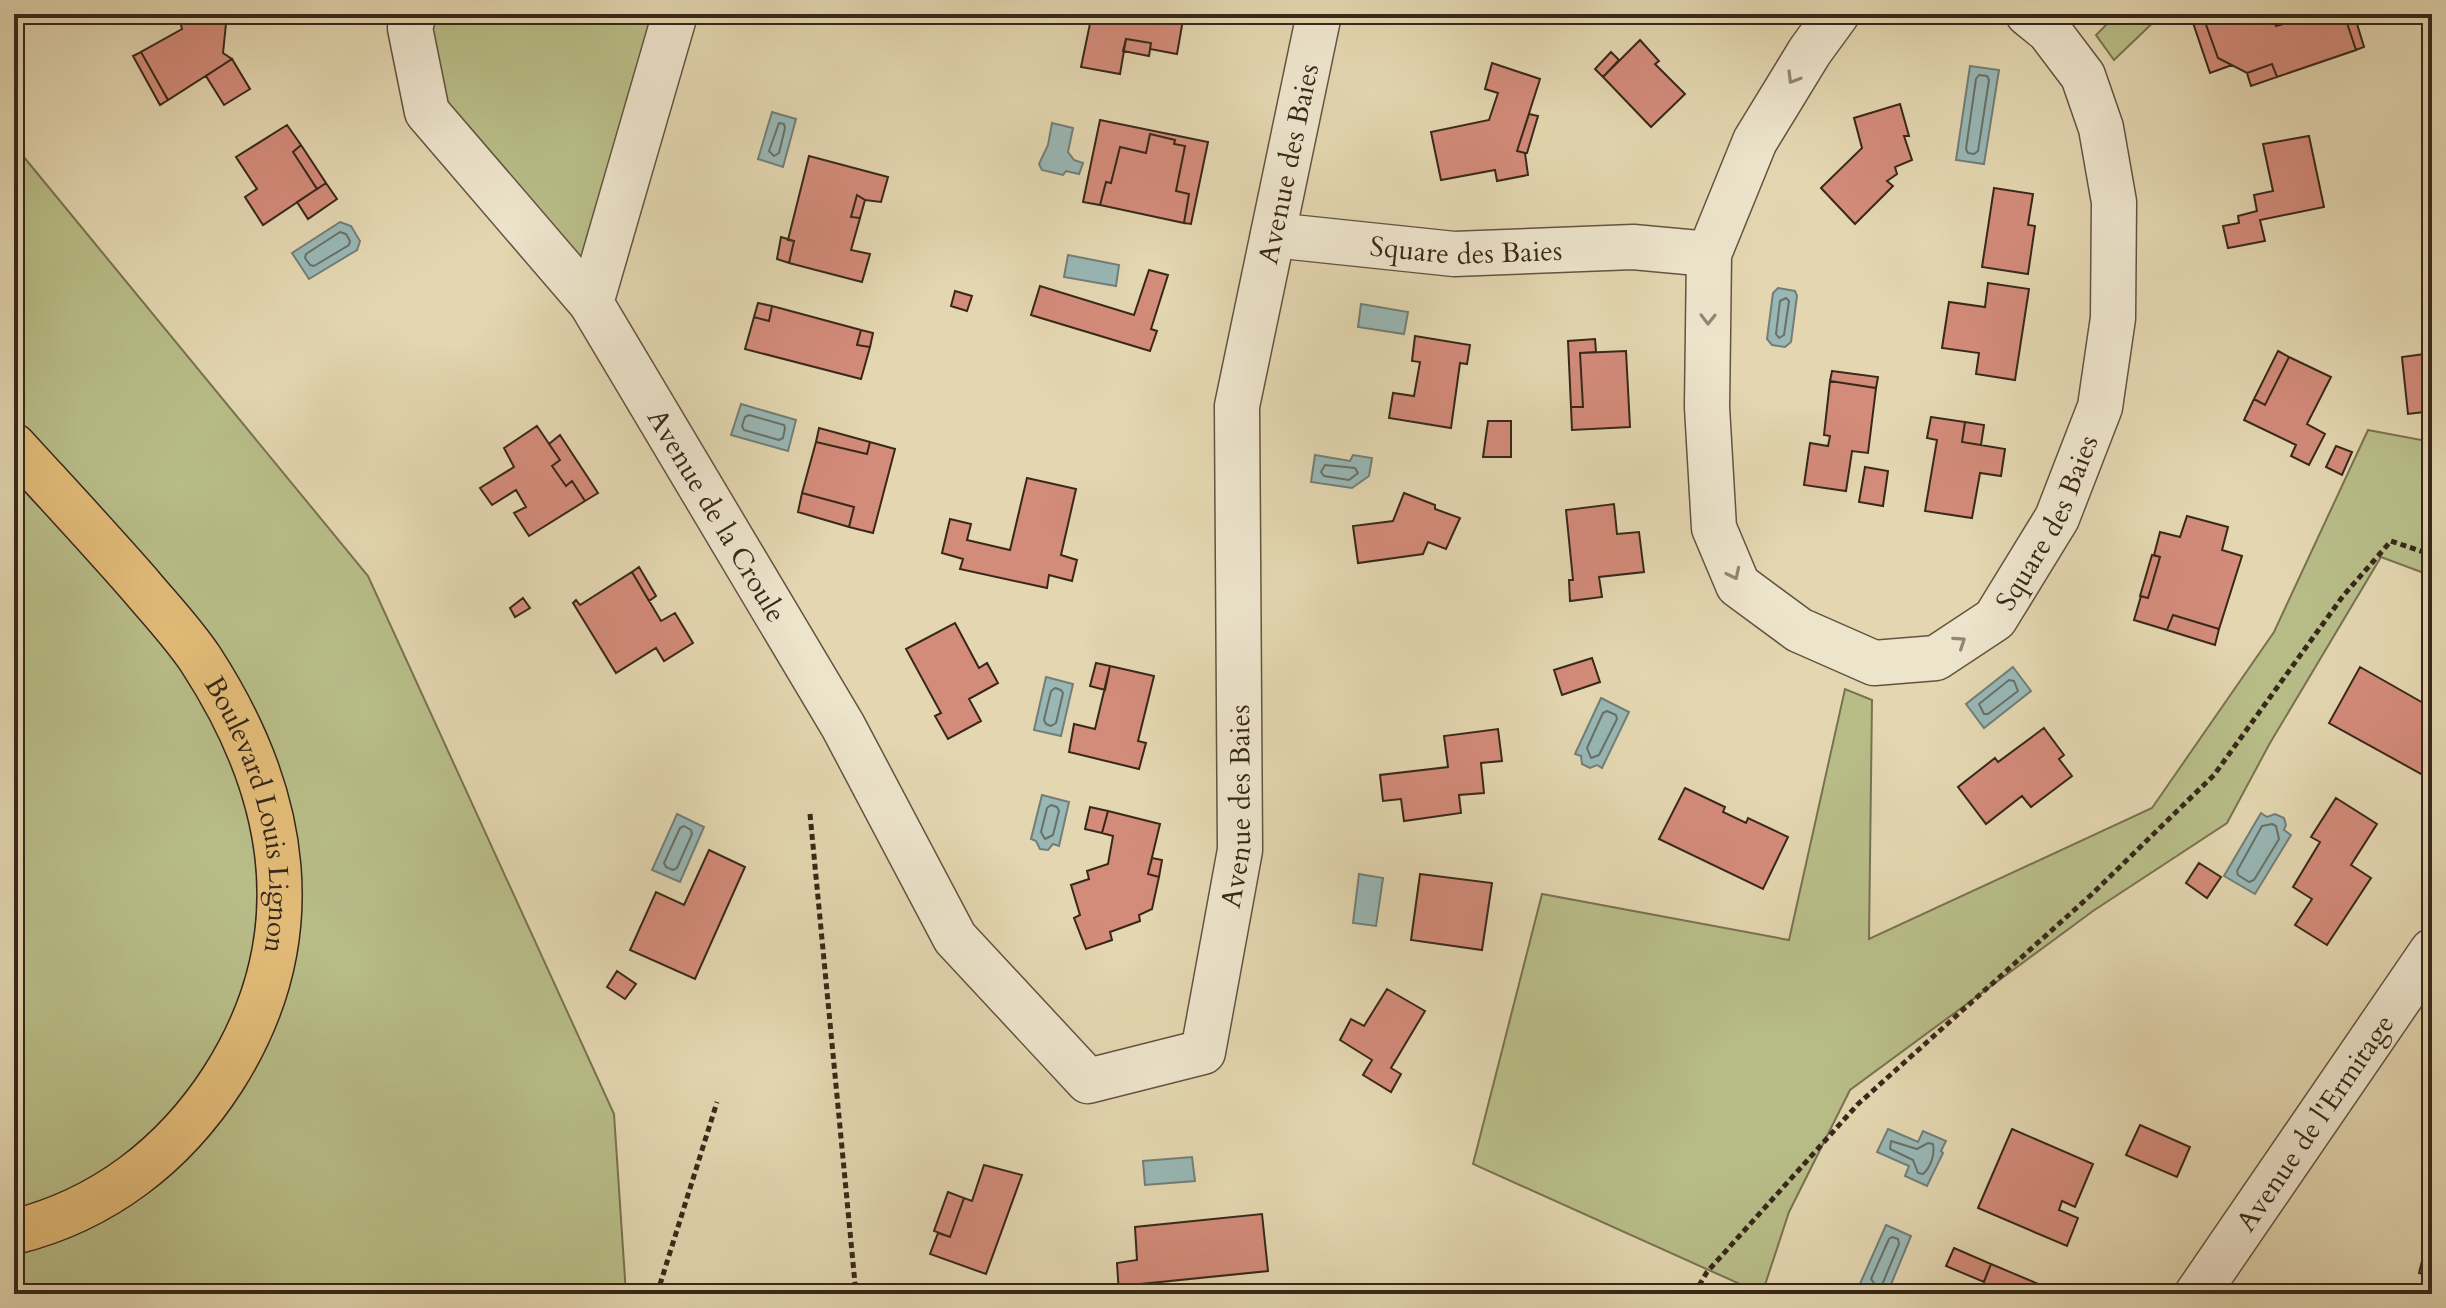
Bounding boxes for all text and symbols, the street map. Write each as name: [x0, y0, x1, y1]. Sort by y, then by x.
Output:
street label: Avenue des Baies: [1249, 60, 1328, 268]
one-way arrow: [1788, 69, 1803, 84]
street label: Square des Baies: [1368, 227, 1563, 274]
one-way arrow: [1699, 313, 1717, 326]
street label: Avenue de la Croule: [638, 402, 795, 630]
street label: Square des Baies: [1987, 430, 2107, 618]
one-way arrow: [1724, 565, 1740, 580]
one-way arrow: [1951, 637, 1965, 652]
street label: Boulevard Louis Lignon: [195, 669, 298, 956]
street label: Avenue des Baies: [1212, 704, 1260, 911]
street label: Avenue de l'Ermitage: [2228, 1007, 2403, 1239]

